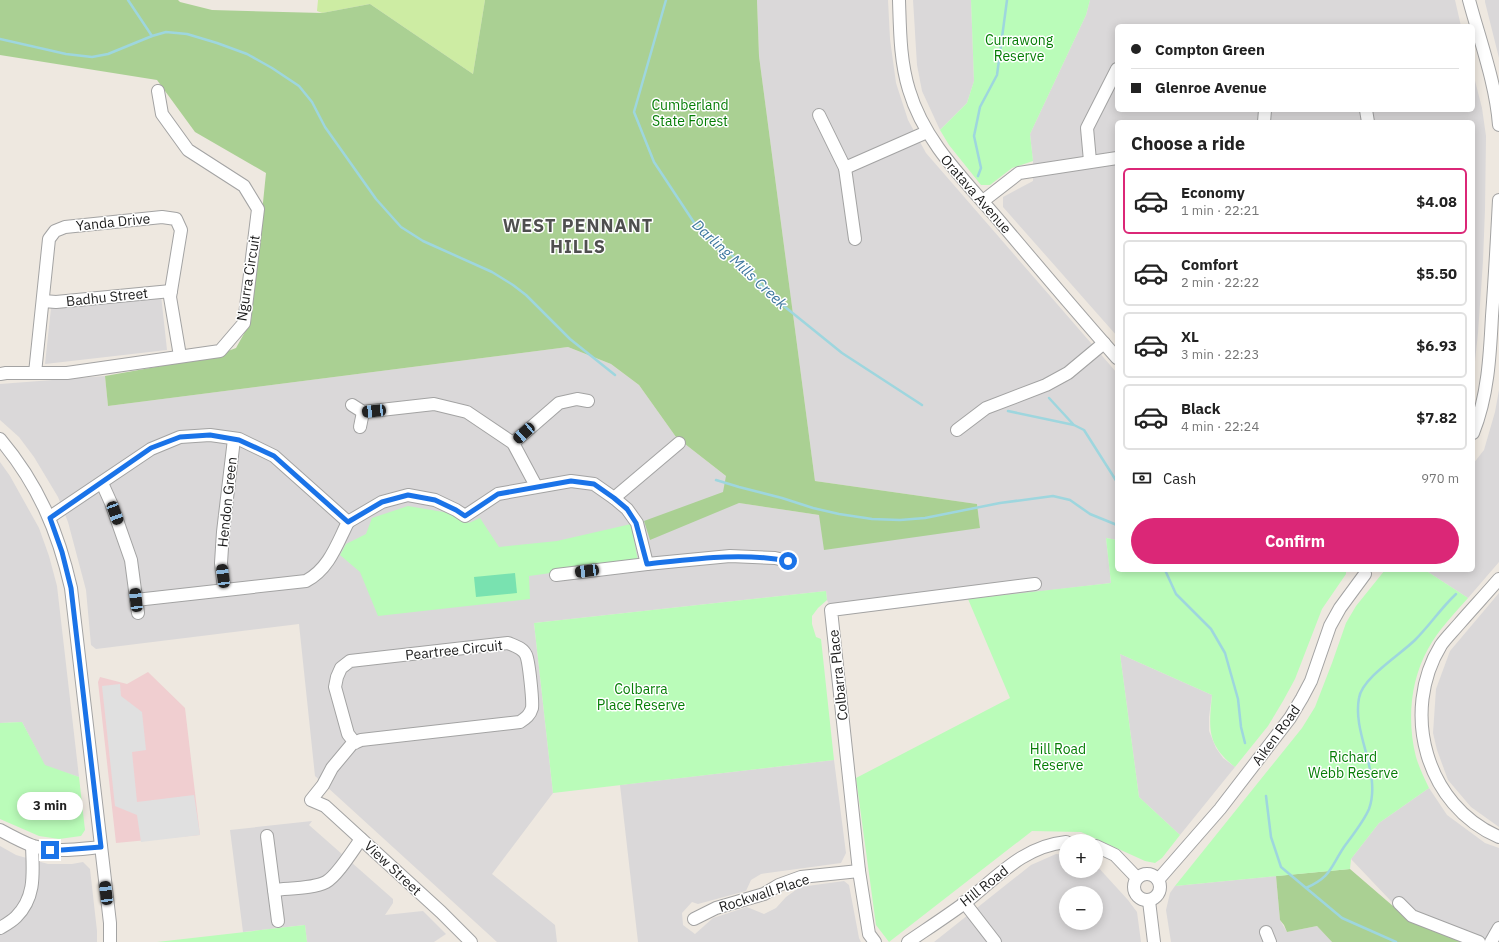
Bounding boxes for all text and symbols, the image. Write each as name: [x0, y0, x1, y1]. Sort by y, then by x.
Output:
park label: Currawong Reserve: [985, 31, 1054, 65]
text: Compton Green: [1155, 40, 1265, 59]
text: Glenroe Avenue: [1155, 78, 1267, 97]
park label: Cumberland State Forest: [651, 96, 729, 130]
text: Choose a ride: [1131, 132, 1245, 155]
street label: Oratava Avenue: [937, 151, 1015, 238]
icon: car: [1133, 183, 1169, 219]
text: Economy: [1181, 183, 1245, 202]
text: $4.08: [1416, 192, 1457, 211]
text: 1 min · 22:21: [1181, 202, 1259, 219]
street label: Yanda Drive: [75, 209, 151, 235]
district label: WEST PENNANT HILLS: [503, 214, 653, 258]
water label: Darling Mills Creek: [688, 215, 792, 313]
street label: Ngurra Circuit: [232, 234, 264, 322]
icon: car: [1133, 255, 1169, 291]
text: Comfort: [1181, 255, 1238, 274]
text: $5.50: [1416, 264, 1457, 283]
text: 2 min · 22:22: [1181, 274, 1259, 291]
street label: Badhu Street: [65, 284, 149, 310]
icon: car: [1133, 327, 1169, 363]
text: XL: [1181, 327, 1199, 346]
text: $6.93: [1416, 336, 1457, 355]
text: 3 min · 22:23: [1181, 346, 1259, 363]
icon: car: [1133, 399, 1169, 435]
text: Black: [1181, 399, 1221, 418]
car: [361, 404, 387, 418]
text: $7.82: [1416, 408, 1457, 427]
text: 4 min · 22:24: [1181, 418, 1259, 435]
car: [511, 421, 537, 445]
street label: Hendon Green: [213, 456, 241, 548]
icon: cash: [1131, 467, 1153, 489]
text: Cash: [1163, 469, 1196, 488]
text: 970 m: [1421, 470, 1459, 487]
car: [105, 500, 125, 526]
button: Confirm: [1131, 518, 1459, 564]
route start: [779, 552, 797, 570]
car: [216, 563, 230, 589]
car: [574, 564, 600, 578]
car: [129, 587, 143, 613]
street label: Colbarra Place: [824, 628, 852, 721]
street label: Peartree Circuit: [404, 636, 504, 664]
park label: Colbarra Place Reserve: [597, 680, 686, 714]
street label: Aiken Road: [1248, 701, 1304, 769]
park label: Hill Road Reserve: [1030, 740, 1086, 774]
park label: Richard Webb Reserve: [1308, 748, 1398, 782]
callout: 3 min: [17, 792, 83, 820]
text: 3 min: [33, 797, 67, 814]
map controls: [1059, 834, 1103, 930]
button: +: [1059, 834, 1103, 878]
street label: View Street: [360, 837, 426, 899]
route end: [41, 841, 59, 859]
street label: Hill Road: [956, 862, 1012, 910]
street label: Rockwall Place: [716, 870, 812, 916]
car: [99, 880, 113, 906]
button: −: [1059, 886, 1103, 930]

